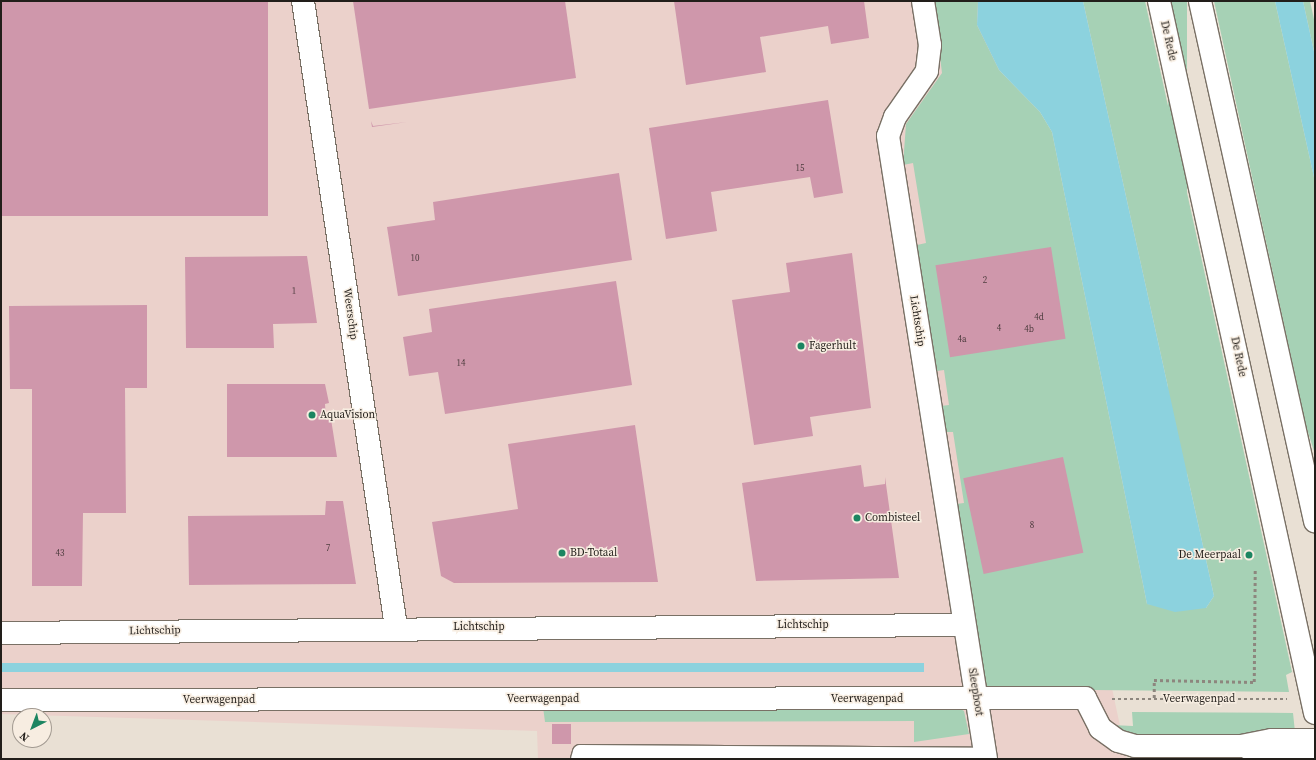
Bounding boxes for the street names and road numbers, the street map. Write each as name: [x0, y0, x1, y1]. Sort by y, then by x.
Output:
street label: De Rede: [1157, 20, 1179, 62]
street label: Weerschip: [340, 287, 360, 341]
street label: Lichtschip: [906, 295, 928, 347]
street label: De Rede: [1227, 336, 1249, 378]
street label: Lichtschip: [777, 618, 829, 632]
street label: Lichtschip: [453, 620, 505, 634]
street label: Lichtschip: [129, 624, 181, 638]
street label: Sleepboot: [965, 667, 985, 717]
street label: Veerwagenpad: [507, 692, 579, 706]
street label: Veerwagenpad: [831, 692, 903, 706]
street label: Veerwagenpad: [1163, 692, 1235, 706]
street label: Veerwagenpad: [183, 693, 255, 707]

